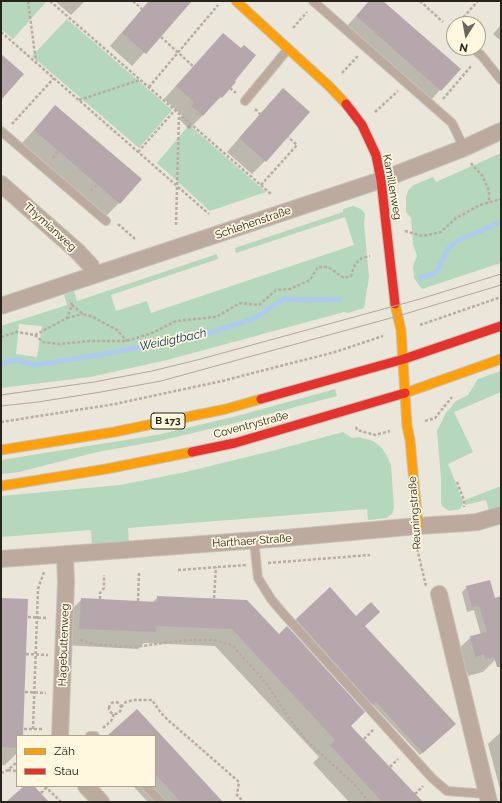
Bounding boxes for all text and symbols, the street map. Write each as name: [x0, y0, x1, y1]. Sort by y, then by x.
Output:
north arrow: [446, 16, 486, 56]
text: N: [458, 40, 469, 54]
street label: Kamillenweg: [380, 153, 404, 221]
street label: Thymianweg: [21, 200, 79, 254]
street label: Schlehenstraße: [213, 204, 293, 242]
water label: Weidigtbach: [138, 326, 208, 354]
street label: Coventrystraße: [212, 409, 290, 441]
road number: B 173: [151, 413, 185, 429]
street label: Reuningstraße: [406, 476, 424, 550]
street label: Harthaer Straße: [212, 532, 292, 550]
street label: Hagebuttenweg: [56, 603, 72, 687]
legend: [16, 735, 156, 787]
text: Zäh: [54, 744, 75, 758]
text: Stau: [54, 764, 79, 778]

